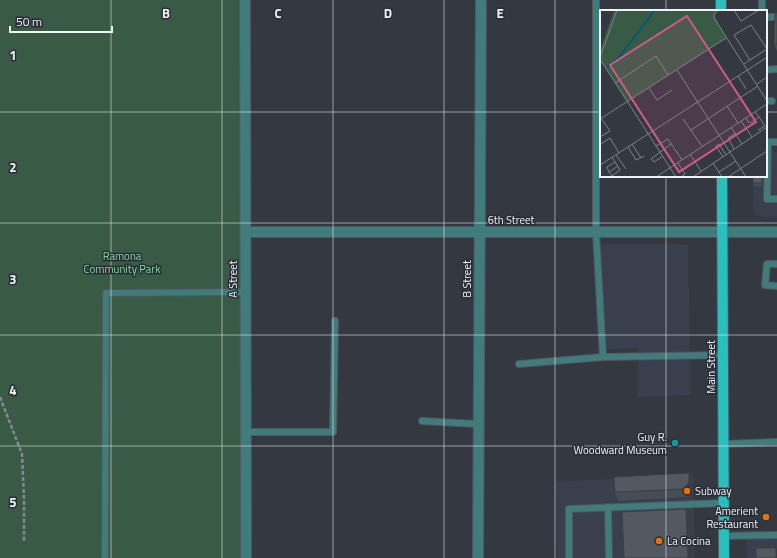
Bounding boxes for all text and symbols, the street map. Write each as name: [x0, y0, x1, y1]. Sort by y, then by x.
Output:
text: B: [162, 3, 170, 23]
text: C: [274, 3, 282, 23]
text: D: [384, 3, 392, 23]
text: E: [496, 3, 504, 23]
scale bar: [10, 8, 112, 34]
inset map: [600, 10, 767, 177]
text: 50 m: [16, 12, 42, 31]
text: 1: [9, 45, 17, 65]
text: 2: [9, 157, 17, 177]
street label: 6th Street: [488, 212, 534, 228]
park label: Ramona Community Park: [84, 248, 161, 277]
street label: A Street: [225, 260, 241, 298]
street label: B Street: [459, 260, 475, 298]
text: 3: [9, 269, 17, 289]
street label: Main Street: [703, 340, 719, 394]
text: 4: [9, 380, 17, 400]
place label: Guy R. Woodward Museum: [574, 429, 667, 458]
marker: Guy R. Woodward Museum: [670, 438, 680, 448]
place label: Subway: [695, 483, 732, 499]
marker: Subway: [682, 486, 692, 496]
text: 5: [9, 492, 17, 512]
place label: Amerient Restaurant: [706, 503, 758, 532]
marker: Amerient Restaurant: [761, 512, 771, 522]
place label: La Cocina: [667, 533, 711, 549]
marker: La Cocina: [654, 536, 664, 546]

